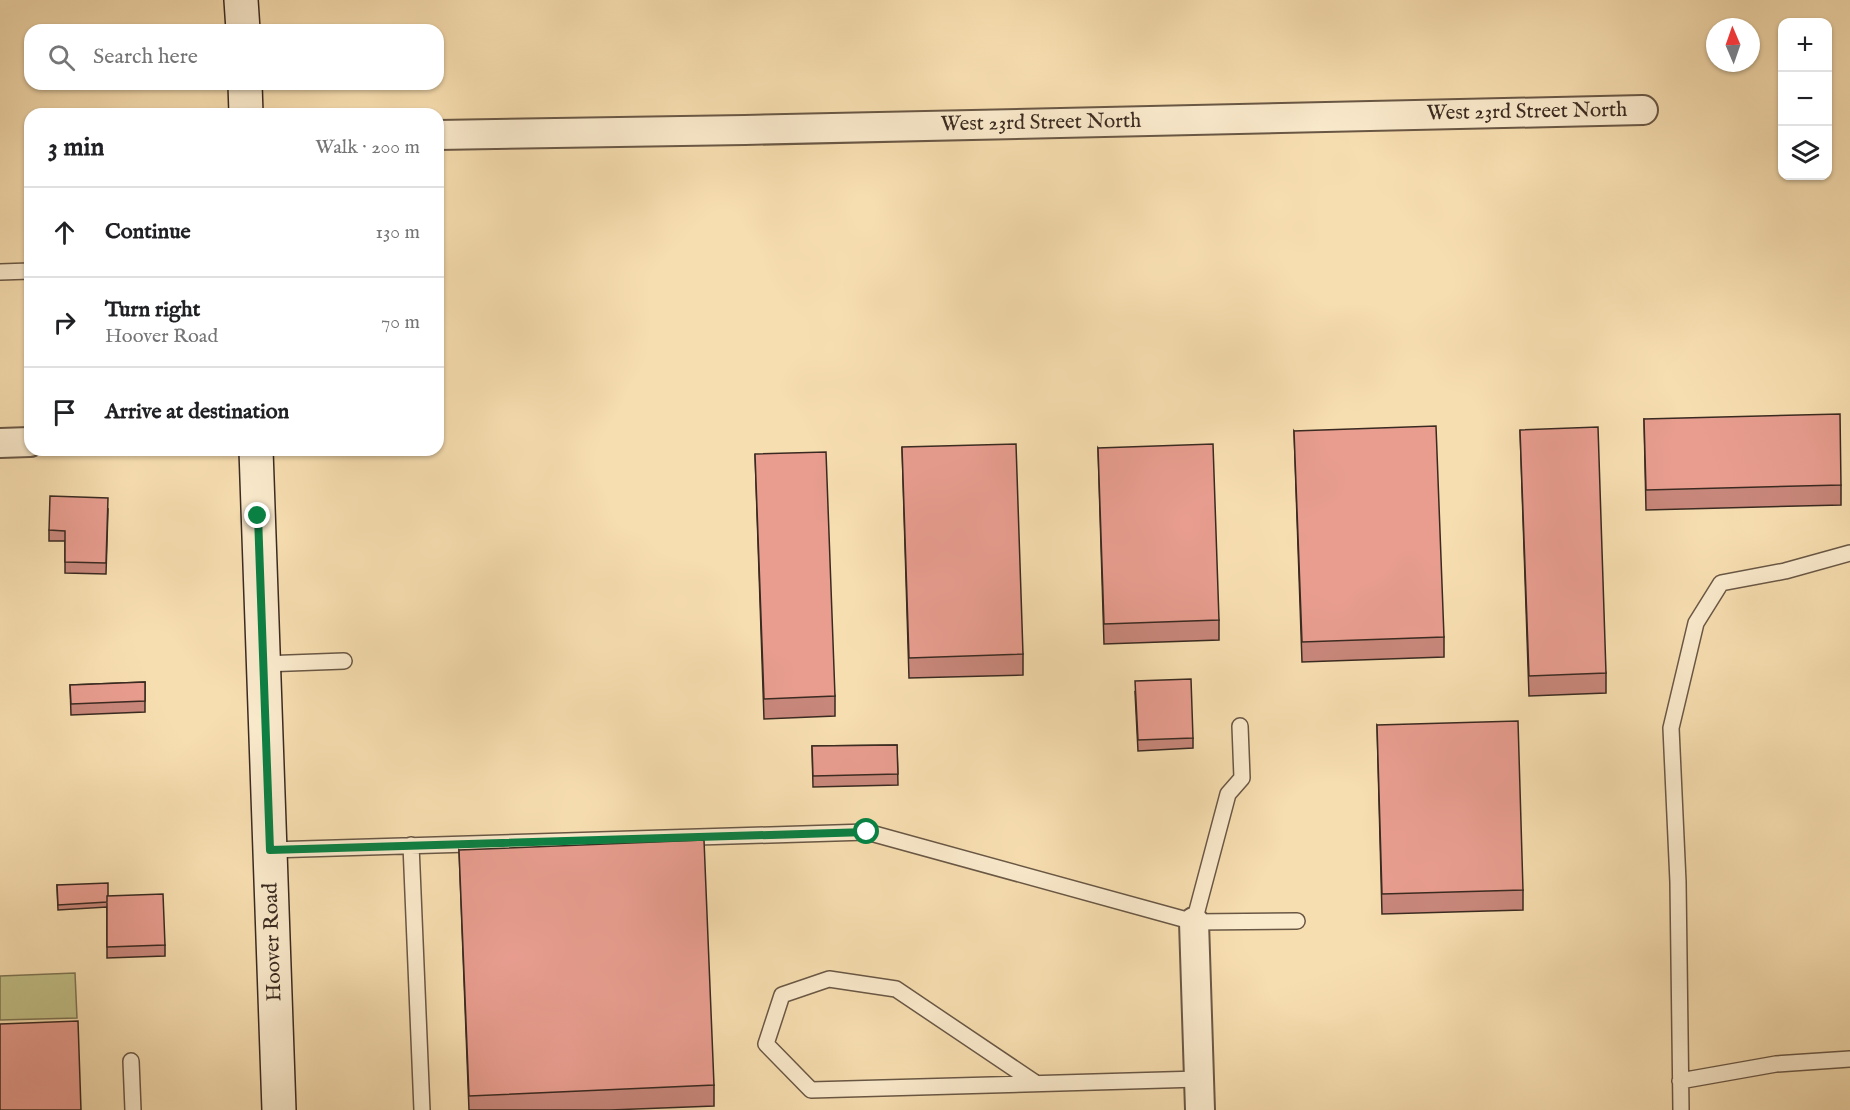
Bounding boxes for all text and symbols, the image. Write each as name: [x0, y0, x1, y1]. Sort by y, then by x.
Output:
north arrow: [1706, 18, 1760, 72]
map controls: [1778, 18, 1832, 180]
button: +: [1778, 18, 1832, 72]
search box: [24, 24, 444, 90]
icon: search: [45, 41, 78, 74]
text: Search here: [93, 43, 198, 71]
button: −: [1778, 72, 1832, 126]
street label: West 23rd Street North: [1426, 97, 1628, 127]
street label: West 23rd Street North: [940, 108, 1142, 138]
button: layers: [1778, 126, 1832, 180]
text: 3 min: [48, 131, 104, 164]
text: Walk · 200 m: [315, 135, 420, 160]
icon: ahead: [48, 216, 81, 249]
text: Continue: [105, 218, 191, 246]
text: 130 m: [375, 220, 420, 245]
text: Turn right: [105, 296, 200, 324]
icon: right: [48, 306, 81, 339]
text: 70 m: [381, 310, 420, 335]
text: Hoover Road: [105, 324, 218, 349]
icon: arrive: [48, 396, 81, 429]
text: Arrive at destination: [105, 398, 289, 426]
route end: [244, 502, 270, 528]
route start: [853, 818, 879, 844]
street label: Hoover Road: [257, 881, 289, 1002]

